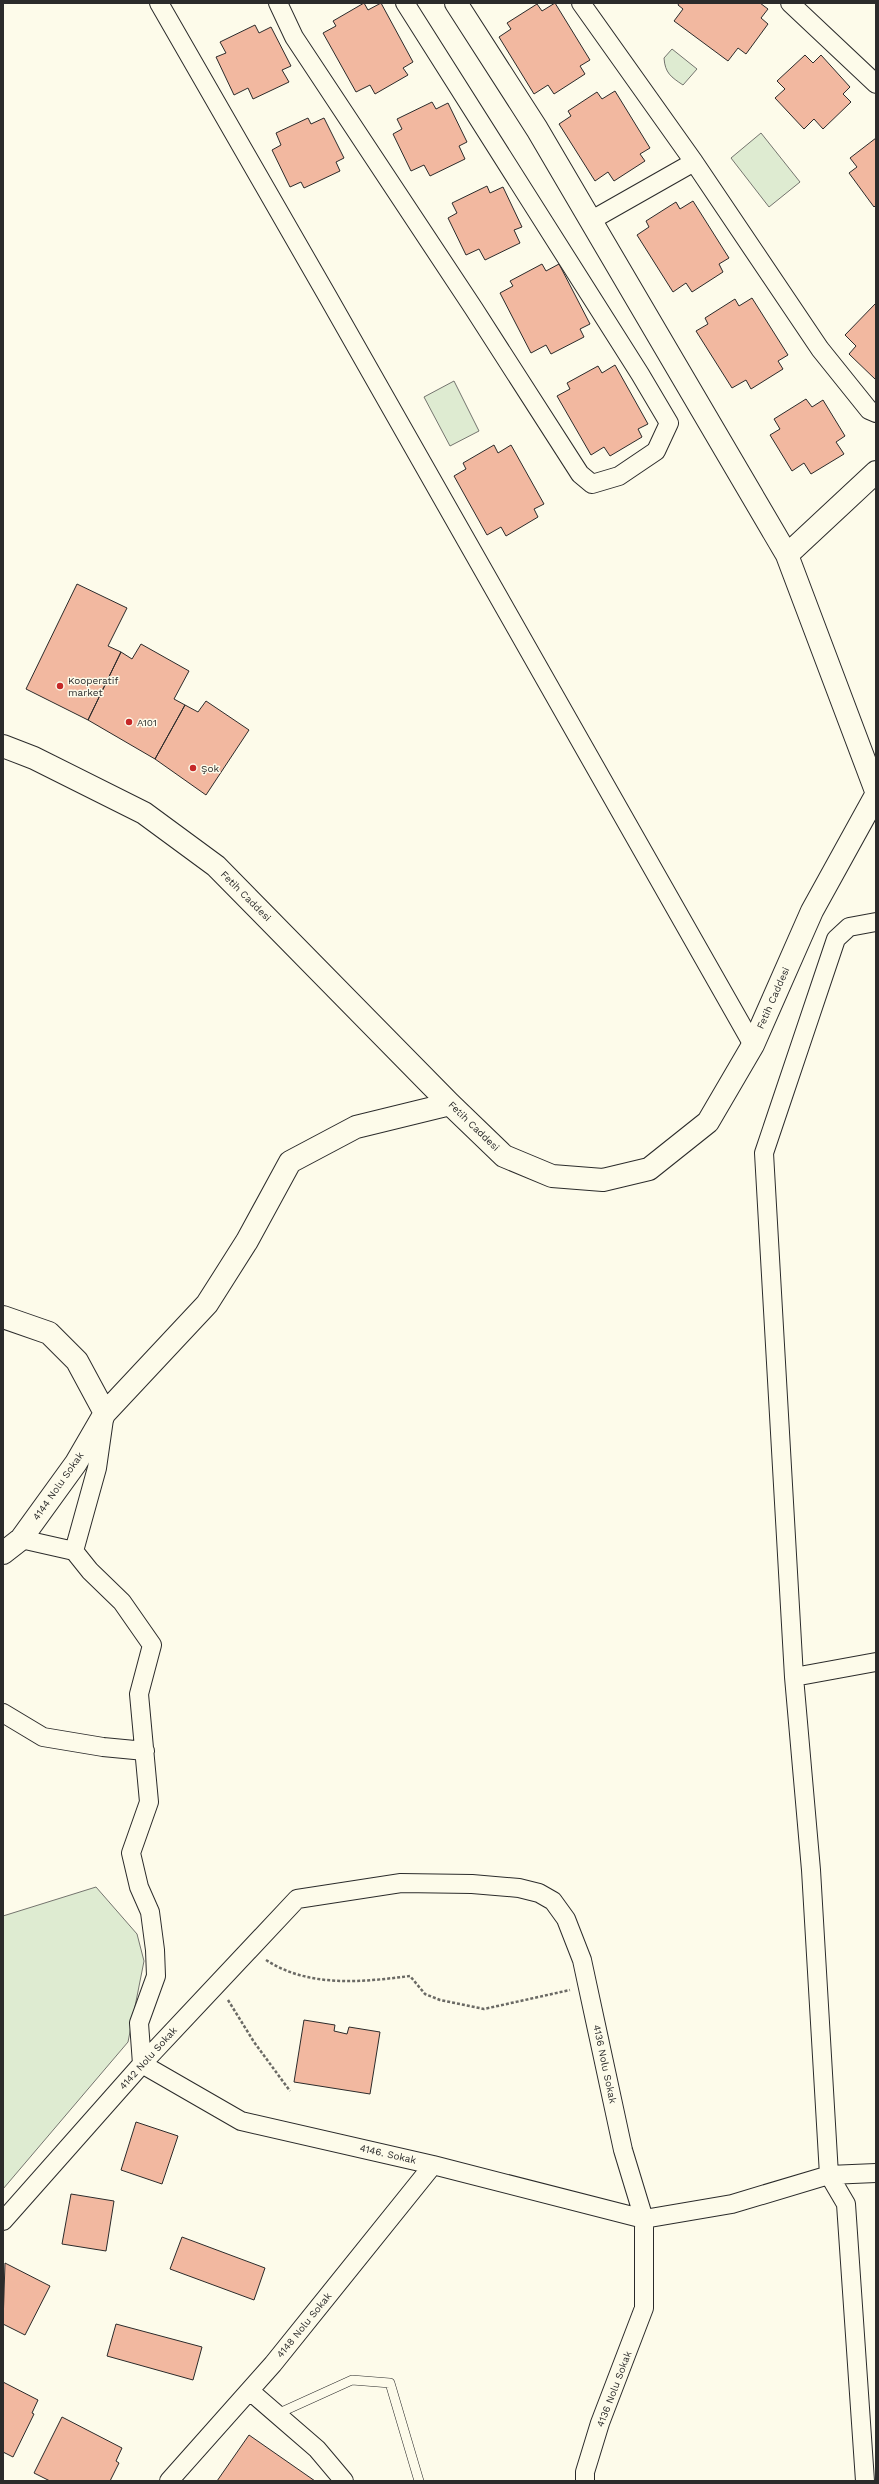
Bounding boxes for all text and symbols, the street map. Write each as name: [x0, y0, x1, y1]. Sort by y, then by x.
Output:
place label: Kooperatif market: [68, 675, 118, 698]
marker: Kooperatif market: [55, 681, 65, 691]
marker: A101: [124, 717, 134, 727]
place label: A101: [137, 717, 157, 728]
marker: Şok: [188, 763, 198, 773]
place label: Şok: [201, 763, 219, 774]
street label: Fetih Caddesi: [219, 869, 273, 923]
street label: Fetih Caddesi: [754, 965, 792, 1031]
street label: Fetih Caddesi: [446, 1099, 502, 1153]
street label: 4144 Nolu Sokak: [30, 1450, 86, 1522]
street label: 4142 Nolu Sokak: [117, 2024, 179, 2092]
street label: 4136 Nolu Sokak: [591, 2024, 619, 2105]
street label: 4146. Sokak: [359, 2142, 418, 2166]
street label: 4148 Nolu Sokak: [274, 2290, 334, 2360]
street label: 4136 Nolu Sokak: [594, 2349, 634, 2428]

